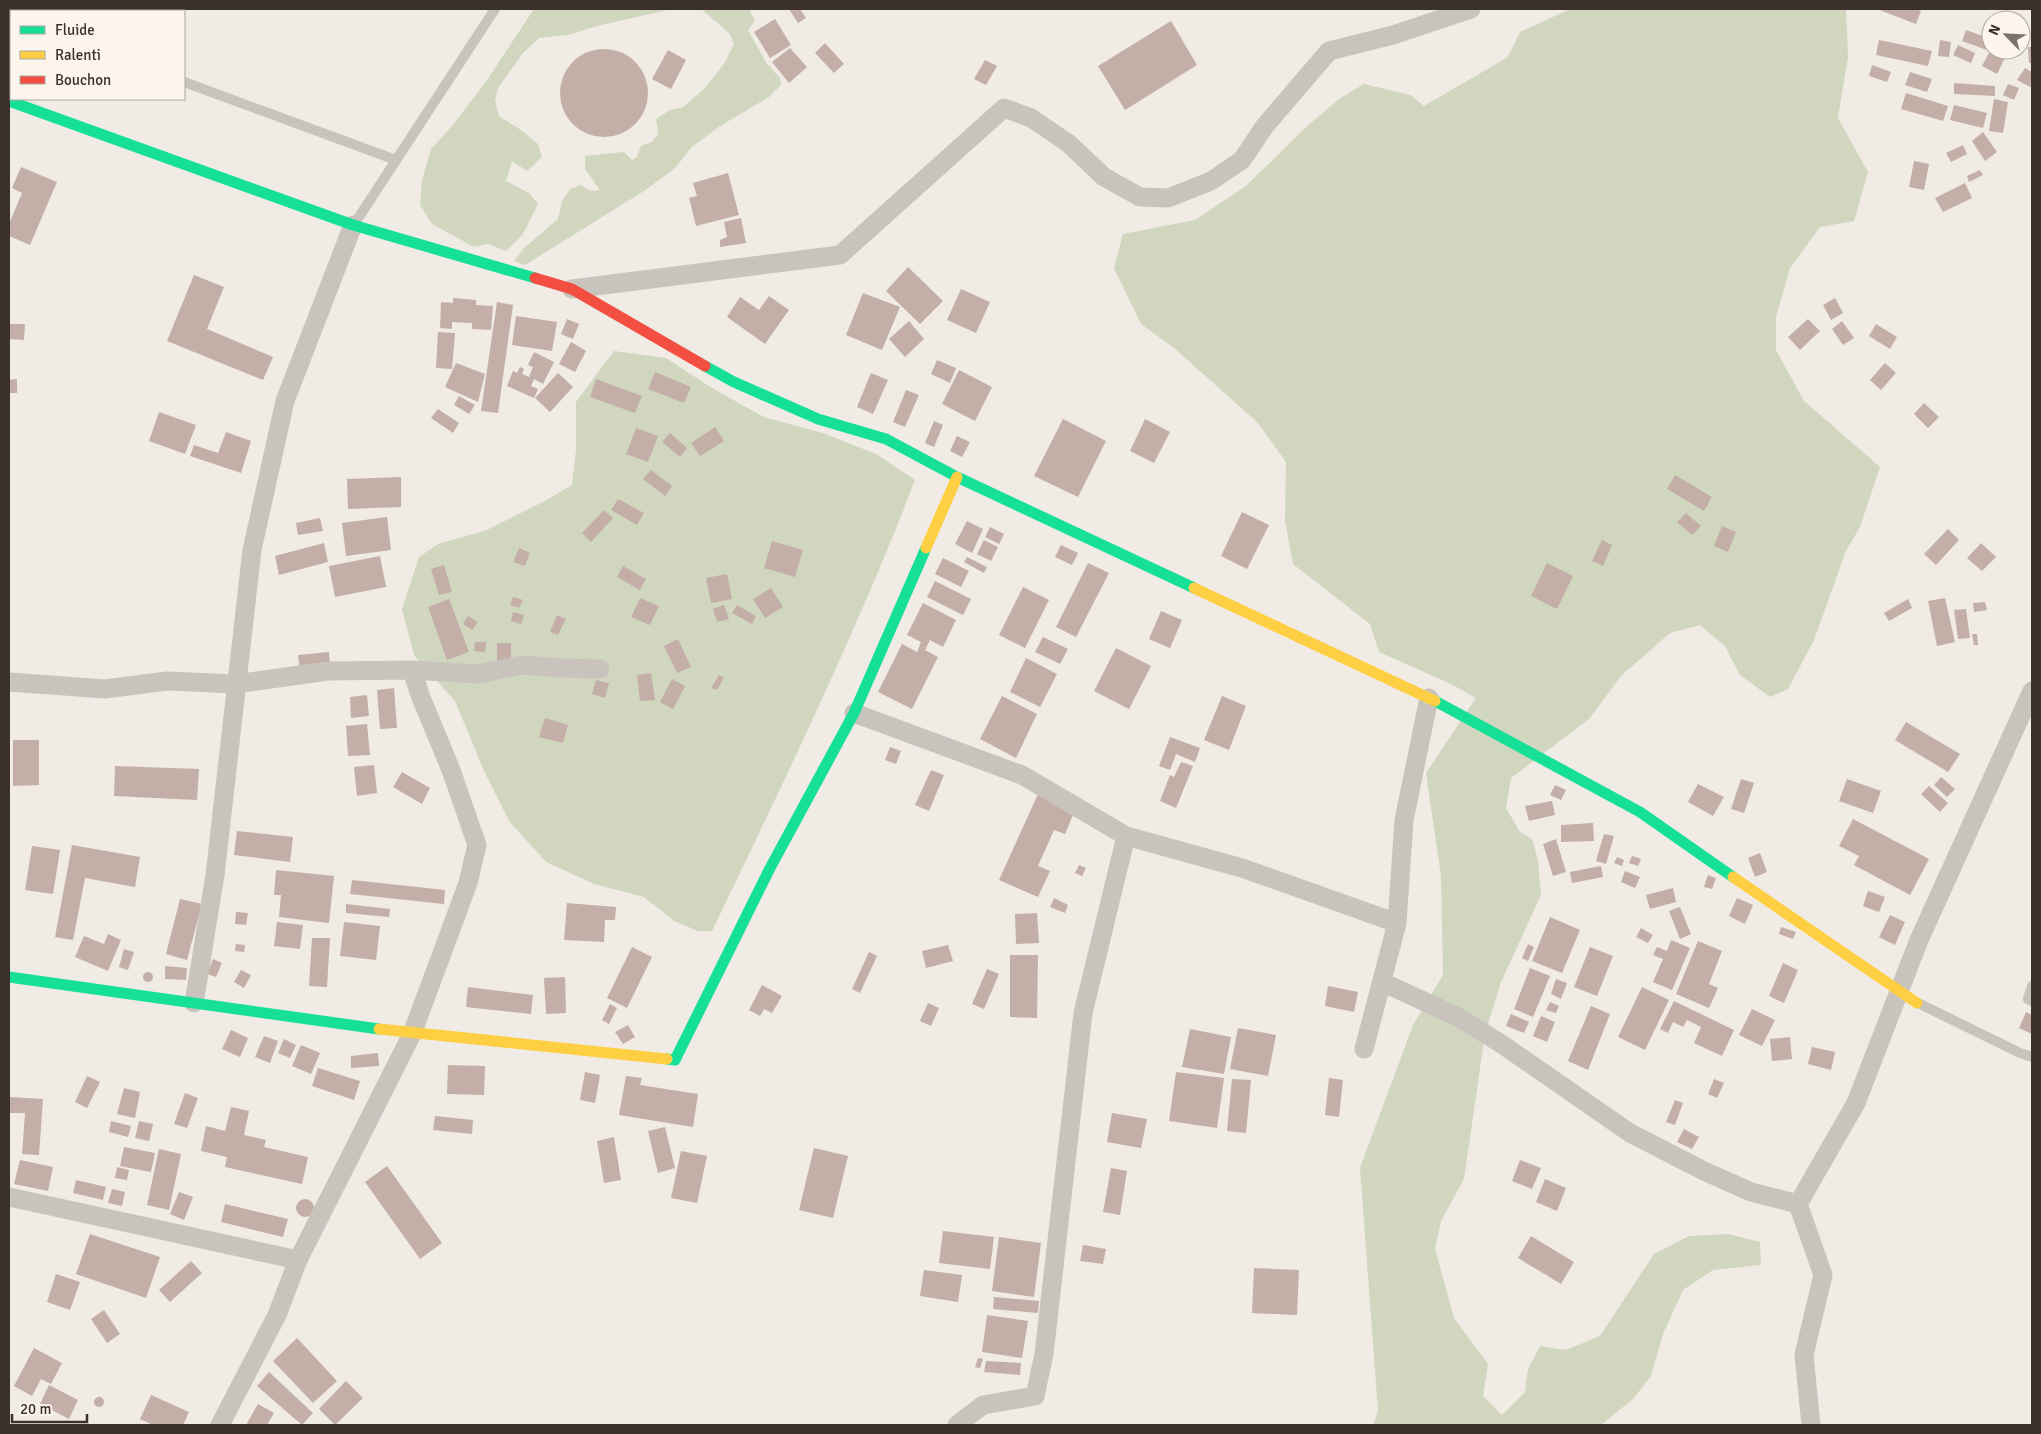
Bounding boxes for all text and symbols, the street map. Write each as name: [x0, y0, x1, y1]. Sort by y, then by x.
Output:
legend: [10, 10, 185, 100]
north arrow: [1981, 10, 2031, 60]
text: Fluide: [55, 21, 95, 39]
text: N: [1985, 22, 2004, 38]
text: Ralenti: [55, 46, 101, 64]
text: Bouchon: [55, 71, 111, 89]
scale bar: [12, 1392, 88, 1424]
text: 20 m: [20, 1400, 51, 1418]

